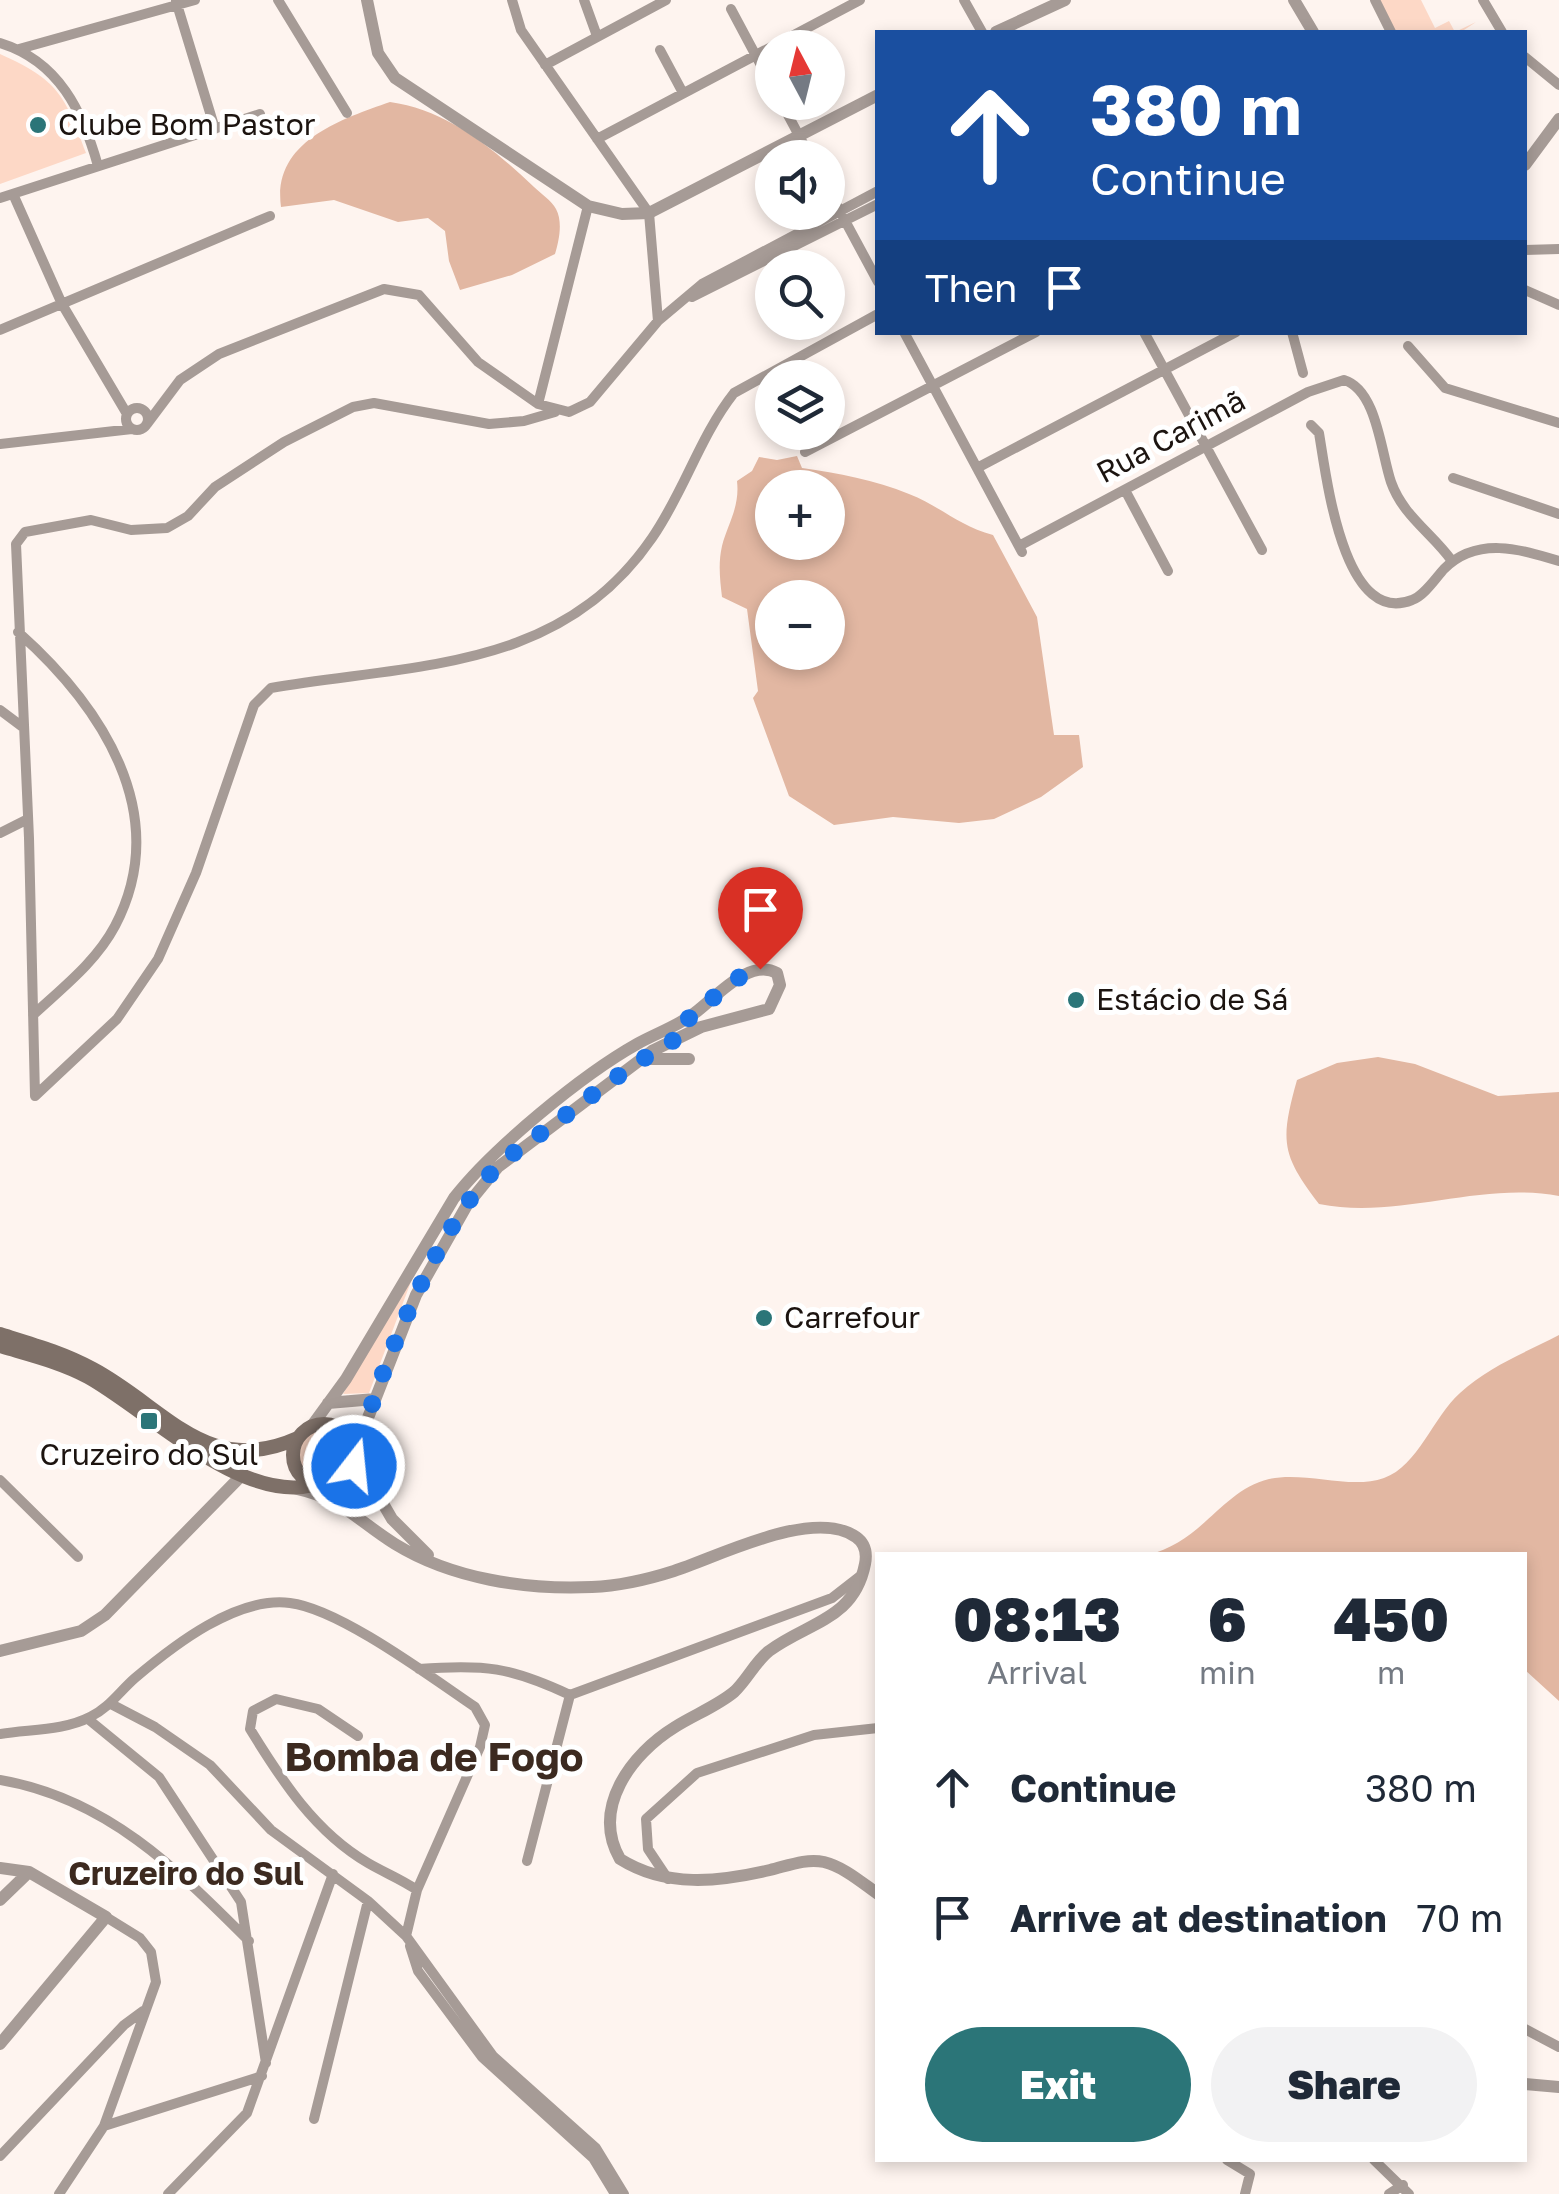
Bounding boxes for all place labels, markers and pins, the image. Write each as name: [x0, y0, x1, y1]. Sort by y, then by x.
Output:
place label: Clube Bom Pastor: [58, 106, 316, 142]
marker: Clube Bom Pastor: [27, 114, 49, 136]
pin: [718, 867, 803, 970]
place label: Estácio de Sá: [1096, 981, 1289, 1017]
marker: Estácio de Sá: [1065, 989, 1087, 1011]
place label: Carrefour: [784, 1299, 920, 1335]
marker: Carrefour: [753, 1307, 775, 1329]
marker: Cruzeiro do Sul: [138, 1410, 160, 1432]
place label: Cruzeiro do Sul: [40, 1436, 258, 1472]

